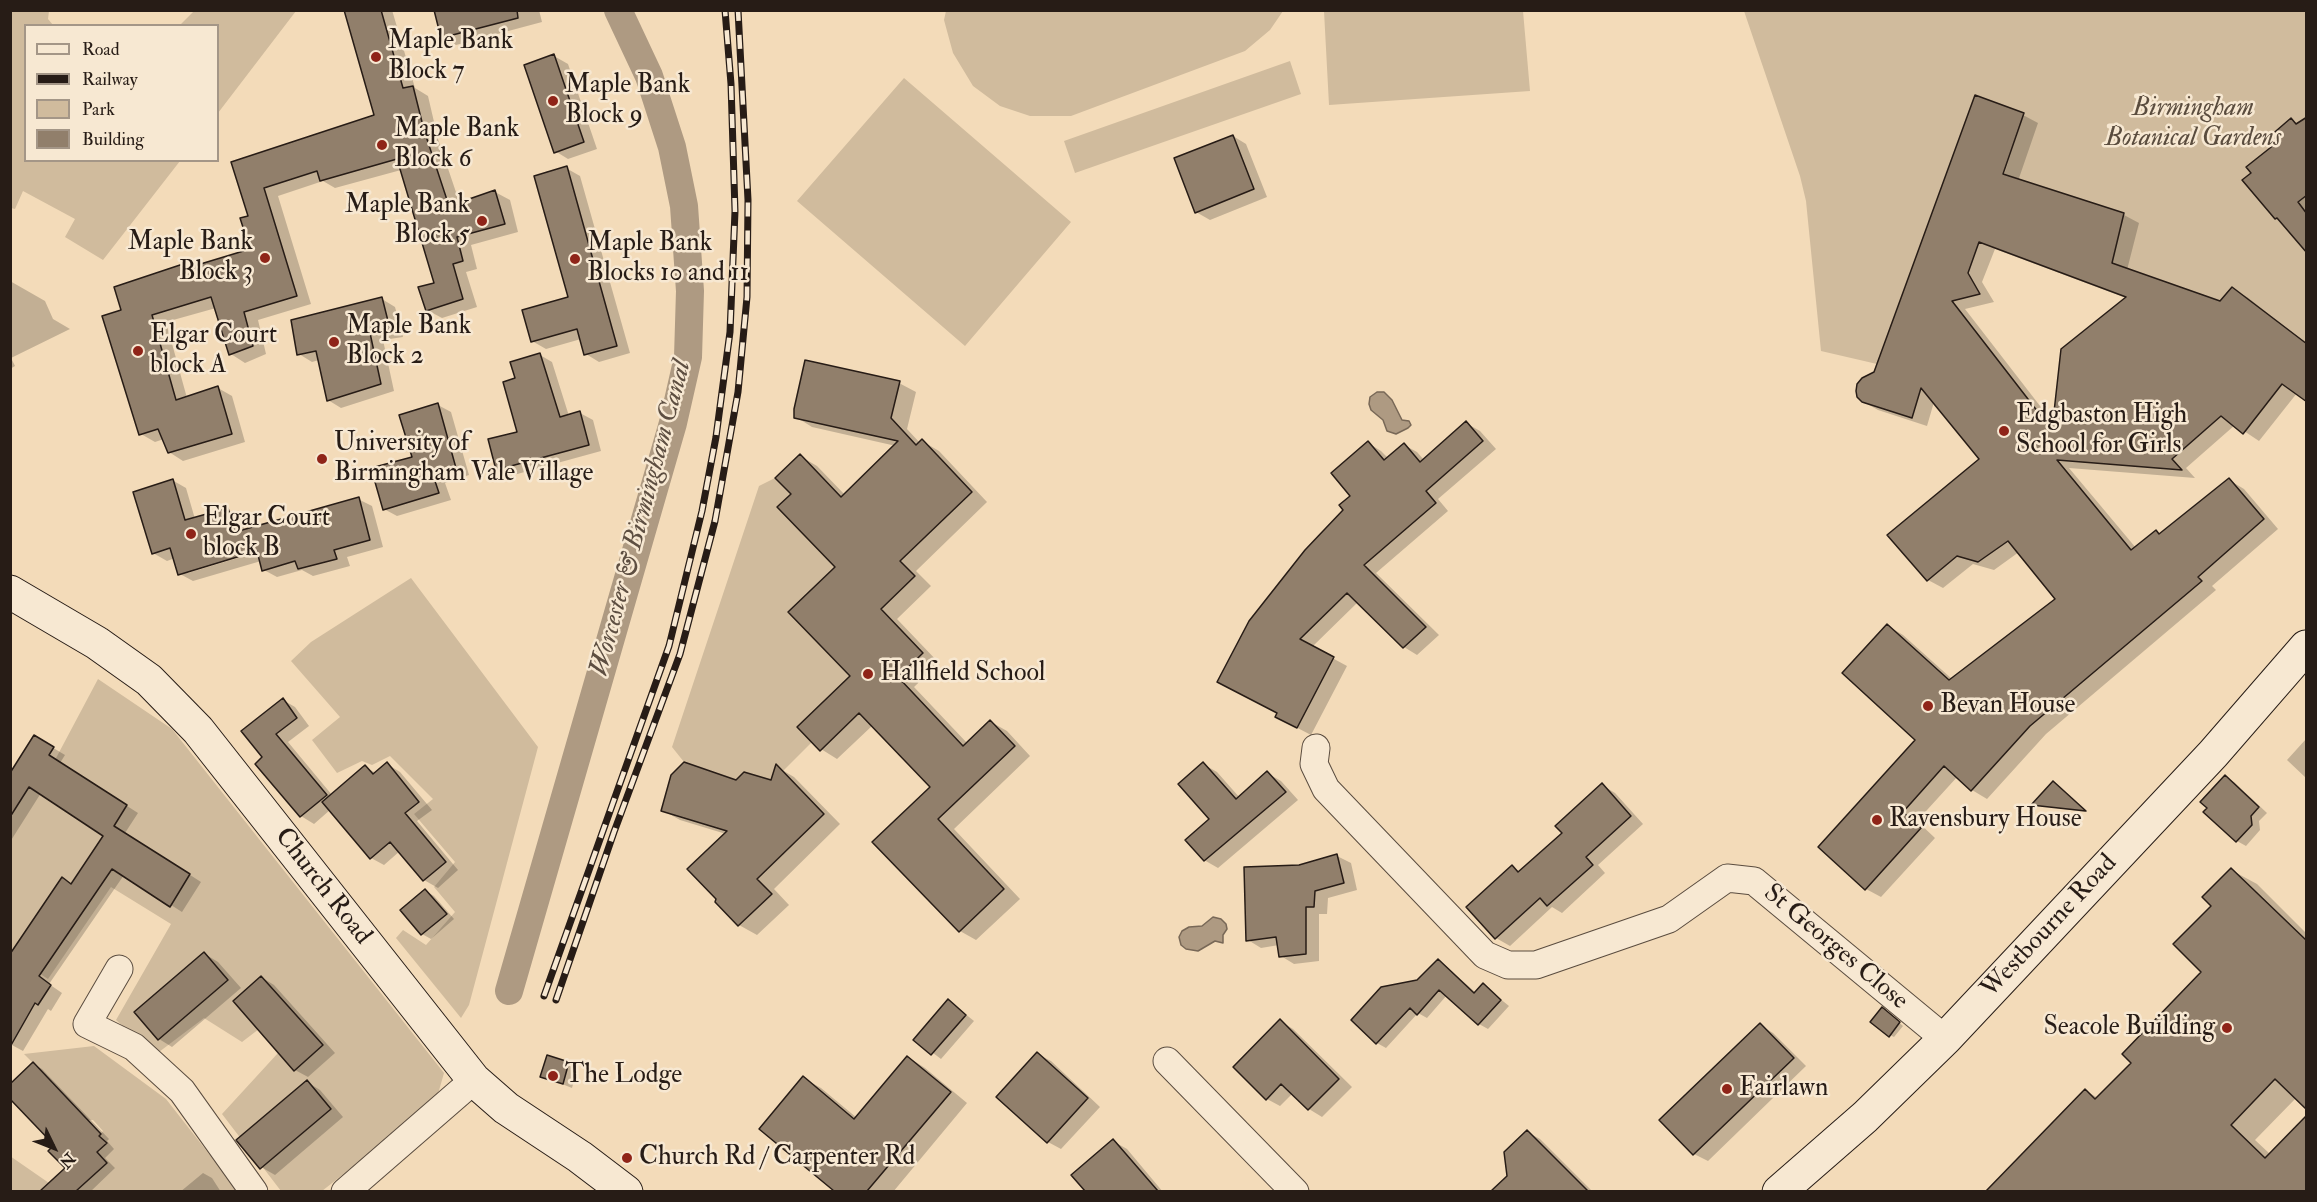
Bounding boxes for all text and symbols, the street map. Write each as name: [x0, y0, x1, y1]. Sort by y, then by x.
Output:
legend: [24, 24, 219, 162]
place label: Maple Bank Block 7: [388, 26, 513, 88]
text: Road: [82, 38, 120, 61]
marker: Maple Bank Block 7: [369, 50, 383, 64]
text: Railway: [82, 68, 138, 91]
place label: Maple Bank Block 9: [565, 70, 690, 132]
park label: Birmingham Botanical Gardens: [2105, 93, 2281, 154]
marker: Maple Bank Block 9: [546, 94, 560, 108]
text: Park: [82, 98, 115, 121]
place label: Maple Bank Block 6: [394, 114, 519, 176]
text: Building: [82, 128, 144, 151]
marker: Maple Bank Block 6: [375, 138, 389, 152]
place label: Maple Bank Block 5: [345, 190, 470, 252]
marker: Maple Bank Block 5: [475, 214, 489, 228]
place label: Maple Bank Block 3: [128, 227, 253, 288]
place label: Maple Bank Blocks 10 and 11: [587, 228, 749, 290]
marker: Maple Bank Block 3: [258, 251, 272, 265]
marker: Maple Bank Blocks 10 and 11: [568, 252, 582, 266]
place label: Maple Bank Block 2: [346, 311, 471, 372]
place label: Elgar Court block A: [150, 320, 277, 382]
marker: Maple Bank Block 2: [327, 335, 341, 349]
marker: Elgar Court block A: [131, 344, 145, 358]
water label: Worcester & Birmingham Canal: [584, 357, 700, 681]
place label: Edgbaston High School for Girls: [2016, 400, 2187, 461]
marker: Edgbaston High School for Girls: [1997, 424, 2011, 438]
place label: University of Birmingham Vale Village: [334, 428, 593, 490]
marker: University of Birmingham Vale Village: [315, 452, 329, 466]
place label: Elgar Court block B: [203, 503, 330, 564]
marker: Elgar Court block B: [184, 527, 198, 541]
place label: Hallfield School: [880, 658, 1045, 690]
marker: Hallfield School: [861, 667, 875, 681]
place label: Bevan House: [1940, 690, 2075, 722]
marker: Bevan House: [1921, 699, 1935, 713]
place label: Ravensbury House: [1889, 804, 2081, 836]
marker: Ravensbury House: [1870, 813, 1884, 827]
street label: Church Road: [267, 822, 377, 952]
street label: Westbourne Road: [1976, 849, 2124, 1005]
street label: St Georges Close: [1756, 878, 1914, 1018]
place label: Seacole Building: [2043, 1012, 2215, 1044]
marker: Seacole Building: [2220, 1021, 2234, 1035]
place label: The Lodge: [565, 1060, 682, 1092]
marker: The Lodge: [546, 1069, 560, 1083]
place label: Fairlawn: [1739, 1073, 1828, 1105]
marker: Fairlawn: [1720, 1082, 1734, 1096]
north arrow: [24, 1118, 84, 1178]
place label: Church Rd / Carpenter Rd: [639, 1142, 915, 1174]
text: N: [55, 1148, 79, 1172]
marker: Church Rd / Carpenter Rd: [620, 1151, 634, 1165]

